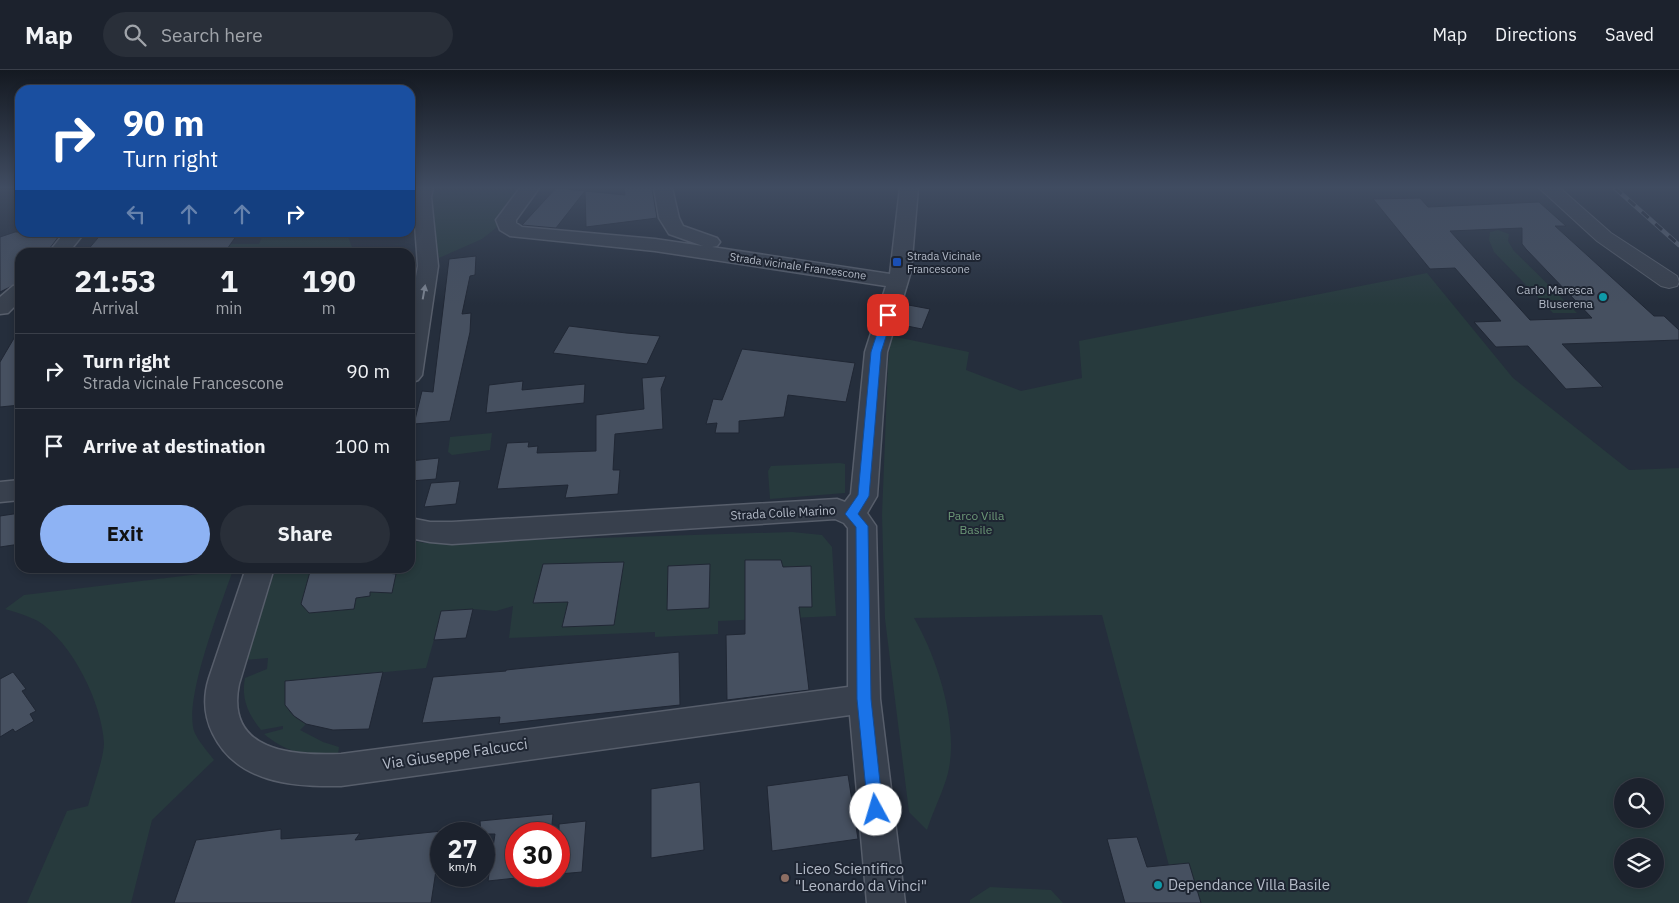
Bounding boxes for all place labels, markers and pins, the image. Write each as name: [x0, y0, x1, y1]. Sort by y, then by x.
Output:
place label: Strada Vicinale Francescone: [907, 249, 981, 276]
marker: Strada Vicinale Francescone: [891, 256, 903, 268]
place label: Carlo Maresca Bluserena: [1517, 282, 1594, 311]
marker: Carlo Maresca Bluserena: [1597, 291, 1609, 303]
pin: [867, 294, 909, 336]
place label: Liceo Scientifico "Leonardo da Vinci": [795, 859, 927, 895]
marker: Liceo Scientifico "Leonardo da Vinci": [779, 872, 791, 884]
place label: Dependance Villa Basile: [1168, 875, 1330, 894]
marker: Dependance Villa Basile: [1152, 879, 1164, 891]

